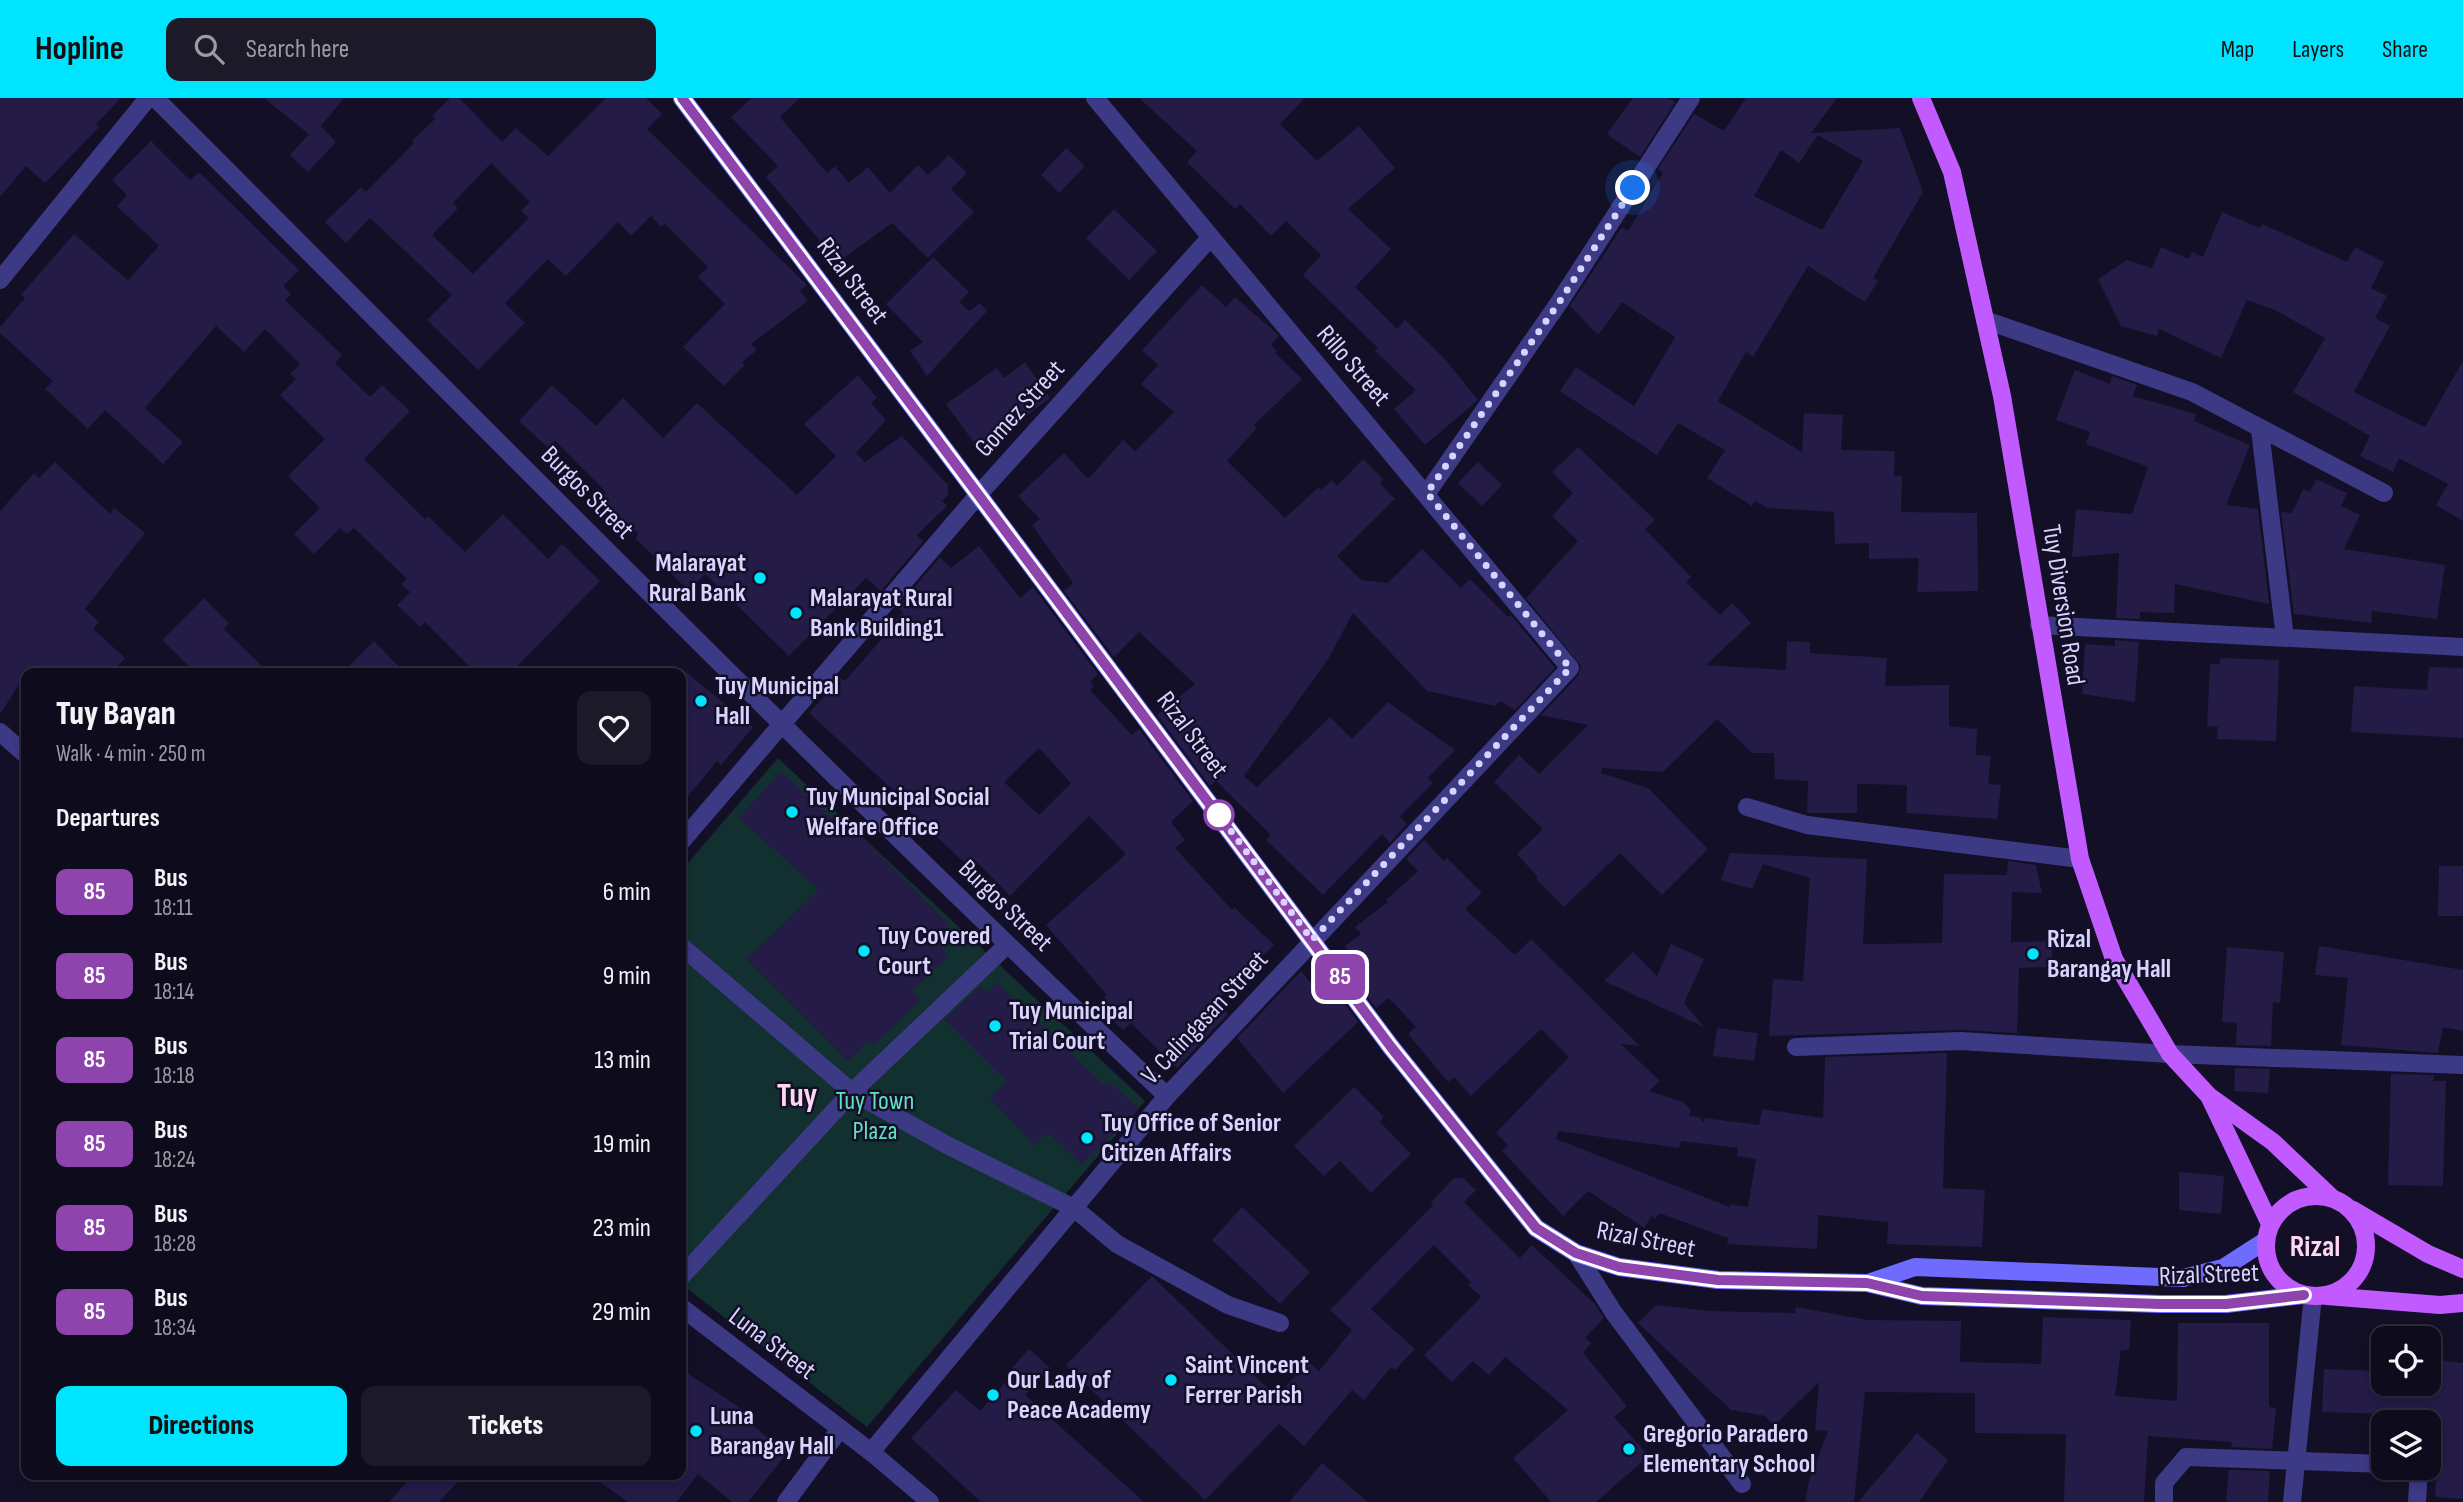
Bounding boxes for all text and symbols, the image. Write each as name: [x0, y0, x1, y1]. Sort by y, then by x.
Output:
search box: [166, 18, 656, 81]
text: Hopline: [35, 29, 124, 69]
icon: search: [190, 30, 228, 68]
text: Search here: [246, 34, 349, 65]
text: Map: [2221, 35, 2254, 64]
text: Layers: [2292, 35, 2344, 64]
text: Share: [2382, 35, 2428, 64]
your location: [1615, 170, 1650, 205]
street label: Rizal Street: [810, 232, 895, 330]
street label: Rillo Street: [1310, 319, 1396, 413]
street label: Gomez Street: [969, 354, 1071, 464]
street label: Burgos Street: [534, 440, 640, 546]
street label: Tuy Diversion Road: [2035, 522, 2091, 688]
place label: Malarayat Rural Bank: [649, 548, 746, 609]
marker: Malarayat Rural Bank: [752, 570, 768, 586]
place label: Malarayat Rural Bank Building1: [810, 583, 952, 644]
marker: Malarayat Rural Bank Building1: [788, 605, 804, 621]
place label: Tuy Municipal Hall: [715, 671, 839, 732]
street label: Rizal Street: [1150, 686, 1235, 784]
button: heart: [577, 691, 651, 765]
marker: Tuy Municipal Hall: [693, 693, 709, 709]
text: Tuy Bayan: [56, 694, 176, 734]
text: Walk · 4 min · 250 m: [56, 740, 206, 768]
place label: Tuy Municipal Social Welfare Office: [806, 782, 989, 843]
unlabelled marker: [1204, 800, 1234, 830]
text: Departures: [56, 803, 160, 834]
marker: Tuy Municipal Social Welfare Office: [784, 804, 800, 820]
street label: Burgos Street: [952, 854, 1058, 958]
text: Bus: [154, 863, 188, 894]
text: 85: [84, 877, 105, 906]
text: 6 min: [603, 877, 651, 908]
text: 18:11: [154, 894, 193, 922]
place label: Tuy Covered Court: [878, 921, 990, 982]
place label: Rizal Barangay Hall: [2047, 924, 2171, 985]
marker: Tuy Covered Court: [856, 943, 872, 959]
street label: V. Calingasan Street: [1135, 945, 1275, 1091]
marker: Rizal Barangay Hall: [2025, 946, 2041, 962]
text: Bus: [154, 947, 188, 978]
line badge: 85: [1308, 954, 1372, 1000]
text: 85: [84, 961, 105, 990]
text: 9 min: [603, 961, 651, 992]
text: 85: [1329, 962, 1351, 991]
text: 18:14: [154, 978, 194, 1006]
place label: Tuy Municipal Trial Court: [1009, 996, 1133, 1057]
marker: Tuy Municipal Trial Court: [987, 1018, 1003, 1034]
text: Bus: [154, 1031, 188, 1062]
text: 85: [84, 1045, 105, 1074]
text: 13 min: [594, 1045, 651, 1076]
text: 18:18: [154, 1062, 195, 1090]
district label: Tuy: [777, 1076, 818, 1116]
park label: Tuy Town Plaza: [836, 1086, 914, 1147]
place label: Tuy Office of Senior Citizen Affairs: [1101, 1108, 1281, 1169]
text: Bus: [154, 1115, 188, 1146]
text: 85: [84, 1129, 105, 1158]
text: 19 min: [594, 1129, 651, 1160]
marker: Tuy Office of Senior Citizen Affairs: [1079, 1130, 1095, 1146]
text: 18:24: [154, 1146, 195, 1174]
text: Bus: [154, 1199, 188, 1230]
text: 85: [84, 1213, 105, 1242]
text: 23 min: [593, 1213, 651, 1244]
street label: Rizal Street: [1594, 1215, 1698, 1265]
district label: Rizal: [2290, 1229, 2340, 1265]
text: 18:28: [154, 1230, 196, 1258]
street label: Rizal Street: [2158, 1258, 2260, 1292]
text: Bus: [154, 1283, 188, 1314]
text: 85: [84, 1297, 105, 1326]
text: 29 min: [592, 1297, 651, 1328]
street label: Luna Street: [722, 1301, 822, 1387]
text: 18:34: [154, 1314, 196, 1342]
map controls: [2371, 1326, 2441, 1480]
button: locate: [2371, 1326, 2441, 1396]
place label: Saint Vincent Ferrer Parish: [1185, 1350, 1309, 1411]
place label: Our Lady of Peace Academy: [1007, 1365, 1151, 1426]
marker: Saint Vincent Ferrer Parish: [1163, 1372, 1179, 1388]
button: Directions: [56, 1386, 347, 1466]
button: Tickets: [361, 1386, 651, 1466]
marker: Our Lady of Peace Academy: [985, 1387, 1001, 1403]
place label: Luna Barangay Hall: [710, 1401, 834, 1462]
button: layers: [2371, 1410, 2441, 1480]
place label: Gregorio Paradero Elementary School: [1643, 1419, 1815, 1480]
marker: Luna Barangay Hall: [688, 1423, 704, 1439]
marker: Gregorio Paradero Elementary School: [1621, 1441, 1637, 1457]

